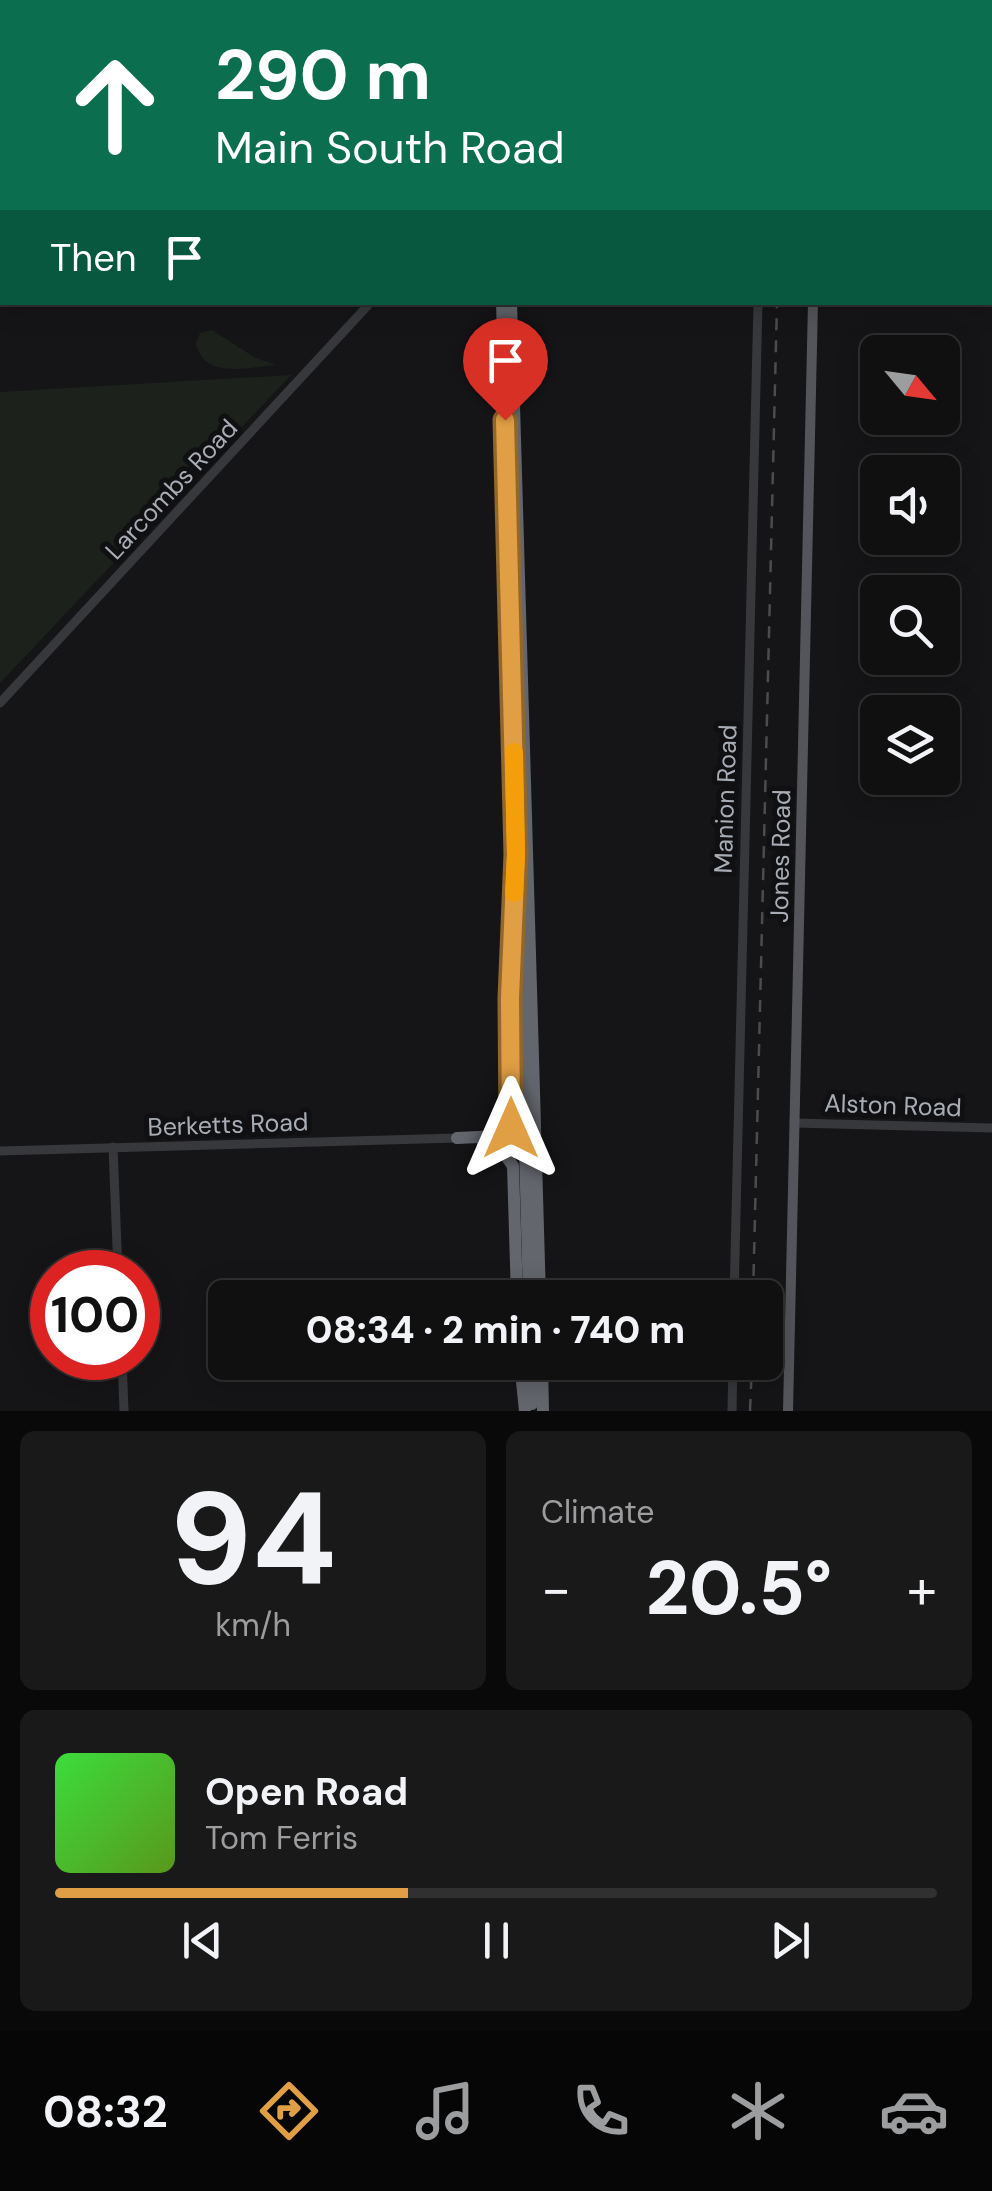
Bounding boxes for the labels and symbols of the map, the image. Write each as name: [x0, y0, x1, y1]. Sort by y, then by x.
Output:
pin: [463, 318, 548, 421]
north arrow: [860, 335, 960, 435]
street label: Larcombs Road: [98, 412, 245, 566]
street label: Manion Road: [706, 724, 745, 874]
street label: Jones Road: [763, 789, 798, 923]
position arrow: [459, 1076, 563, 1180]
street label: Alston Road: [824, 1087, 962, 1124]
street label: Berketts Road: [147, 1105, 309, 1144]
speed limit sign: 100: [30, 1250, 160, 1380]

